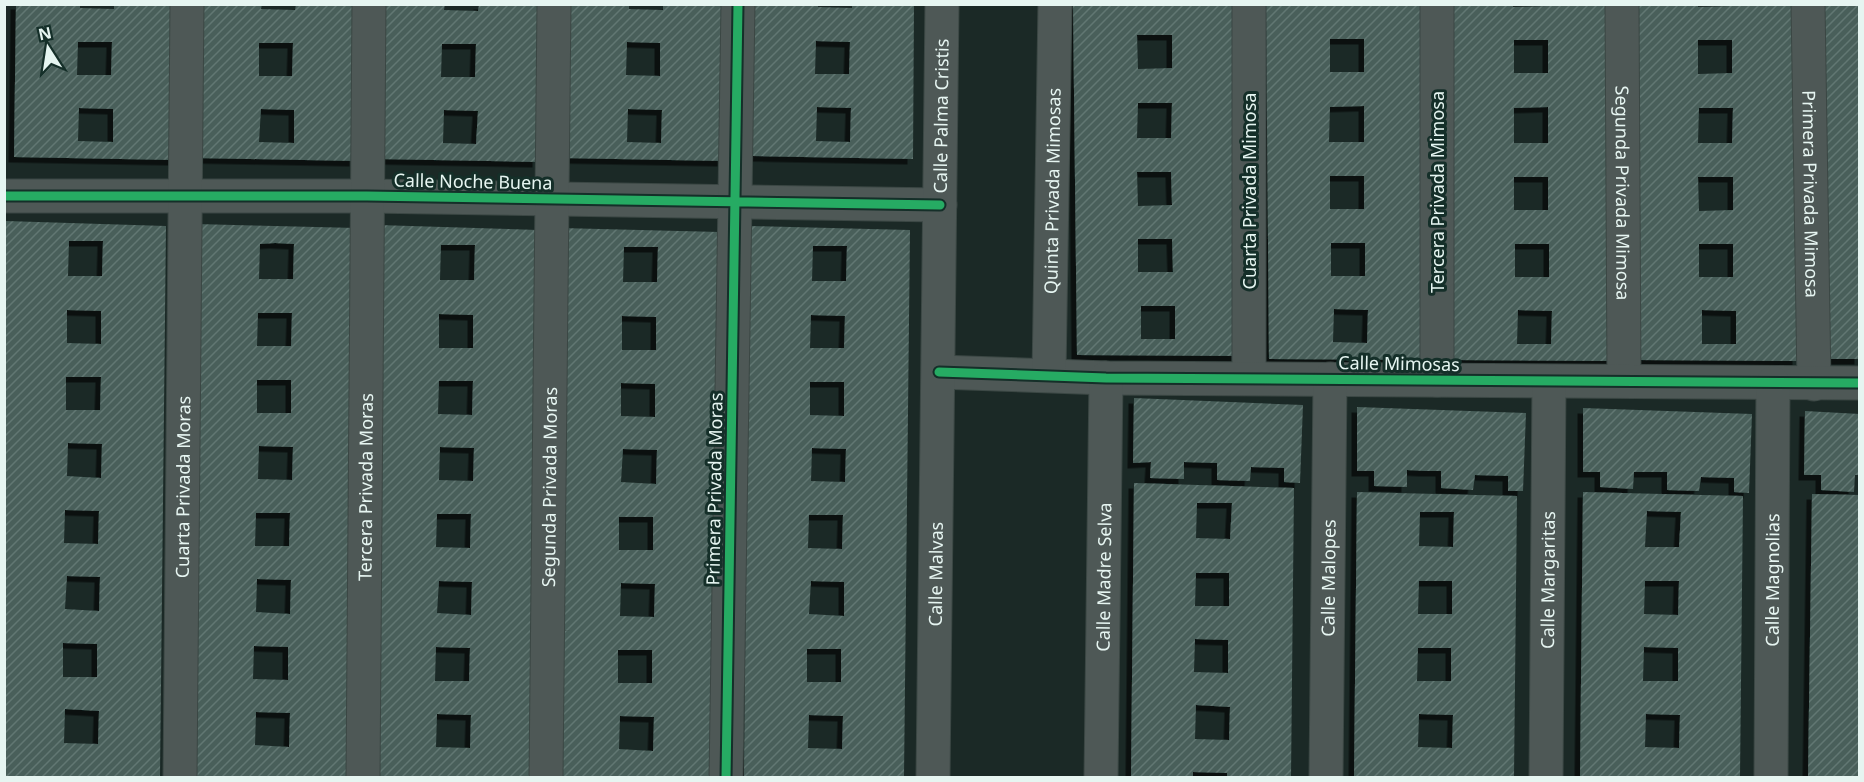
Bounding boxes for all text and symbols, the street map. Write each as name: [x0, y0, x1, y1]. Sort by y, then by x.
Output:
north arrow: [18, 18, 78, 78]
text: N: [36, 21, 54, 45]
street label: Calle Palma Cristis: [928, 38, 954, 194]
street label: Segunda Privada Mimosa: [1610, 86, 1636, 300]
street label: Quinta Privada Mimosas: [1038, 88, 1066, 294]
street label: Primera Privada Mimosa: [1797, 90, 1825, 298]
street label: Tercera Privada Mimosa: [1425, 91, 1449, 293]
street label: Cuarta Privada Mimosa: [1237, 93, 1261, 289]
street label: Calle Noche Buena: [393, 168, 553, 194]
street label: Calle Mimosas: [1338, 350, 1460, 376]
street label: Segunda Privada Moras: [536, 387, 562, 587]
street label: Primera Privada Moras: [700, 392, 728, 586]
street label: Tercera Privada Moras: [353, 393, 378, 581]
street label: Cuarta Privada Moras: [170, 396, 195, 578]
street label: Calle Madre Selva: [1091, 502, 1116, 652]
street label: Calle Margaritas: [1535, 511, 1560, 649]
street label: Calle Magnolias: [1760, 513, 1784, 647]
street label: Calle Malopes: [1315, 519, 1341, 637]
street label: Calle Malvas: [923, 522, 948, 626]

